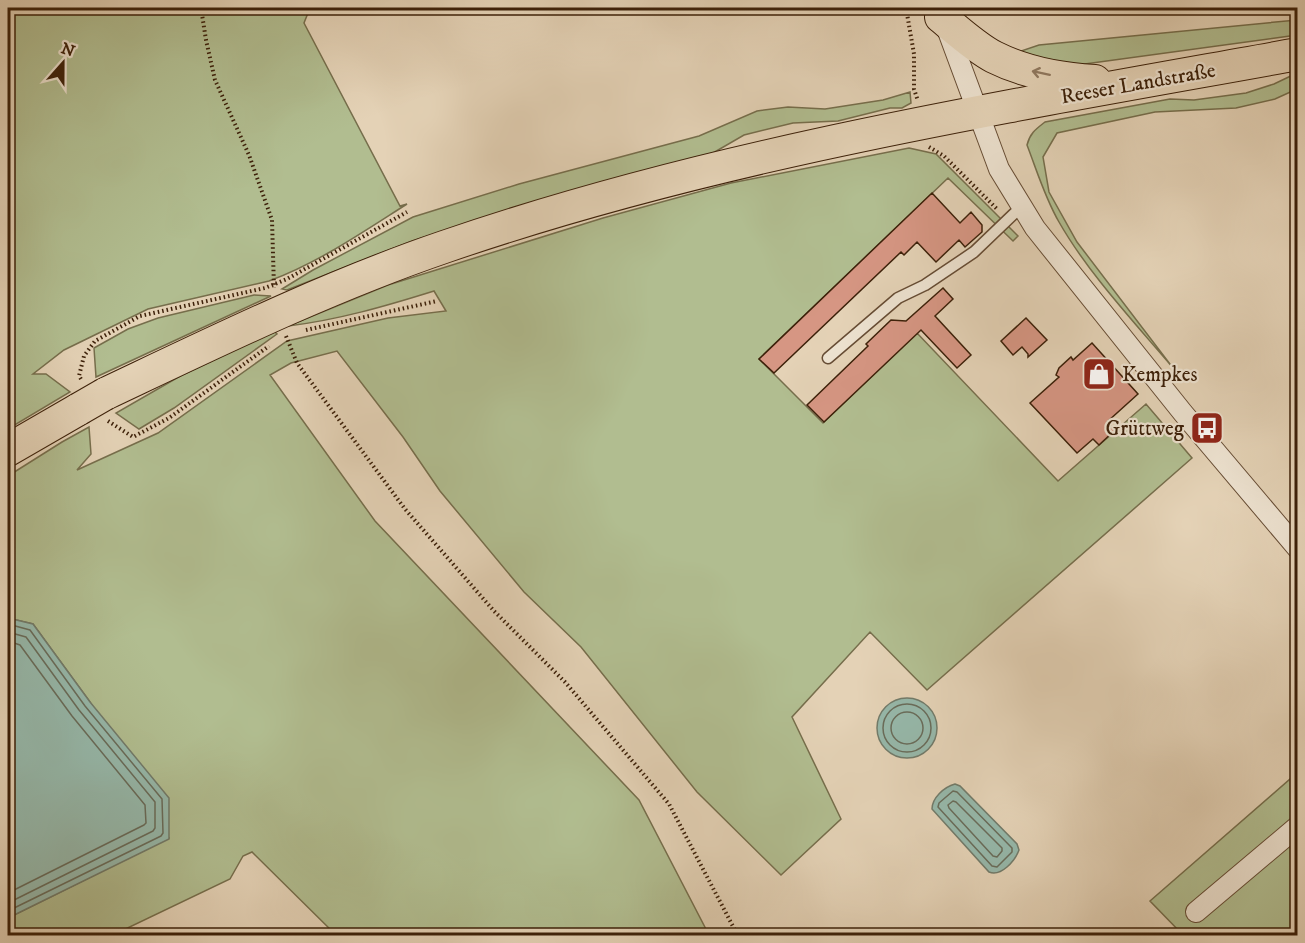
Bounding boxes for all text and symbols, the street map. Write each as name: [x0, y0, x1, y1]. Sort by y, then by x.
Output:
north arrow: [33, 33, 93, 93]
text: N: [58, 38, 78, 62]
street label: Reeser Landstraße: [1059, 58, 1218, 110]
one-way arrow: [1032, 67, 1051, 78]
shop icon: Kempkes: [1081, 356, 1117, 392]
place label: Kempkes: [1122, 362, 1197, 388]
bus stop icon: Grüttweg: [1189, 410, 1225, 446]
place label: Grüttweg: [1106, 416, 1185, 442]

